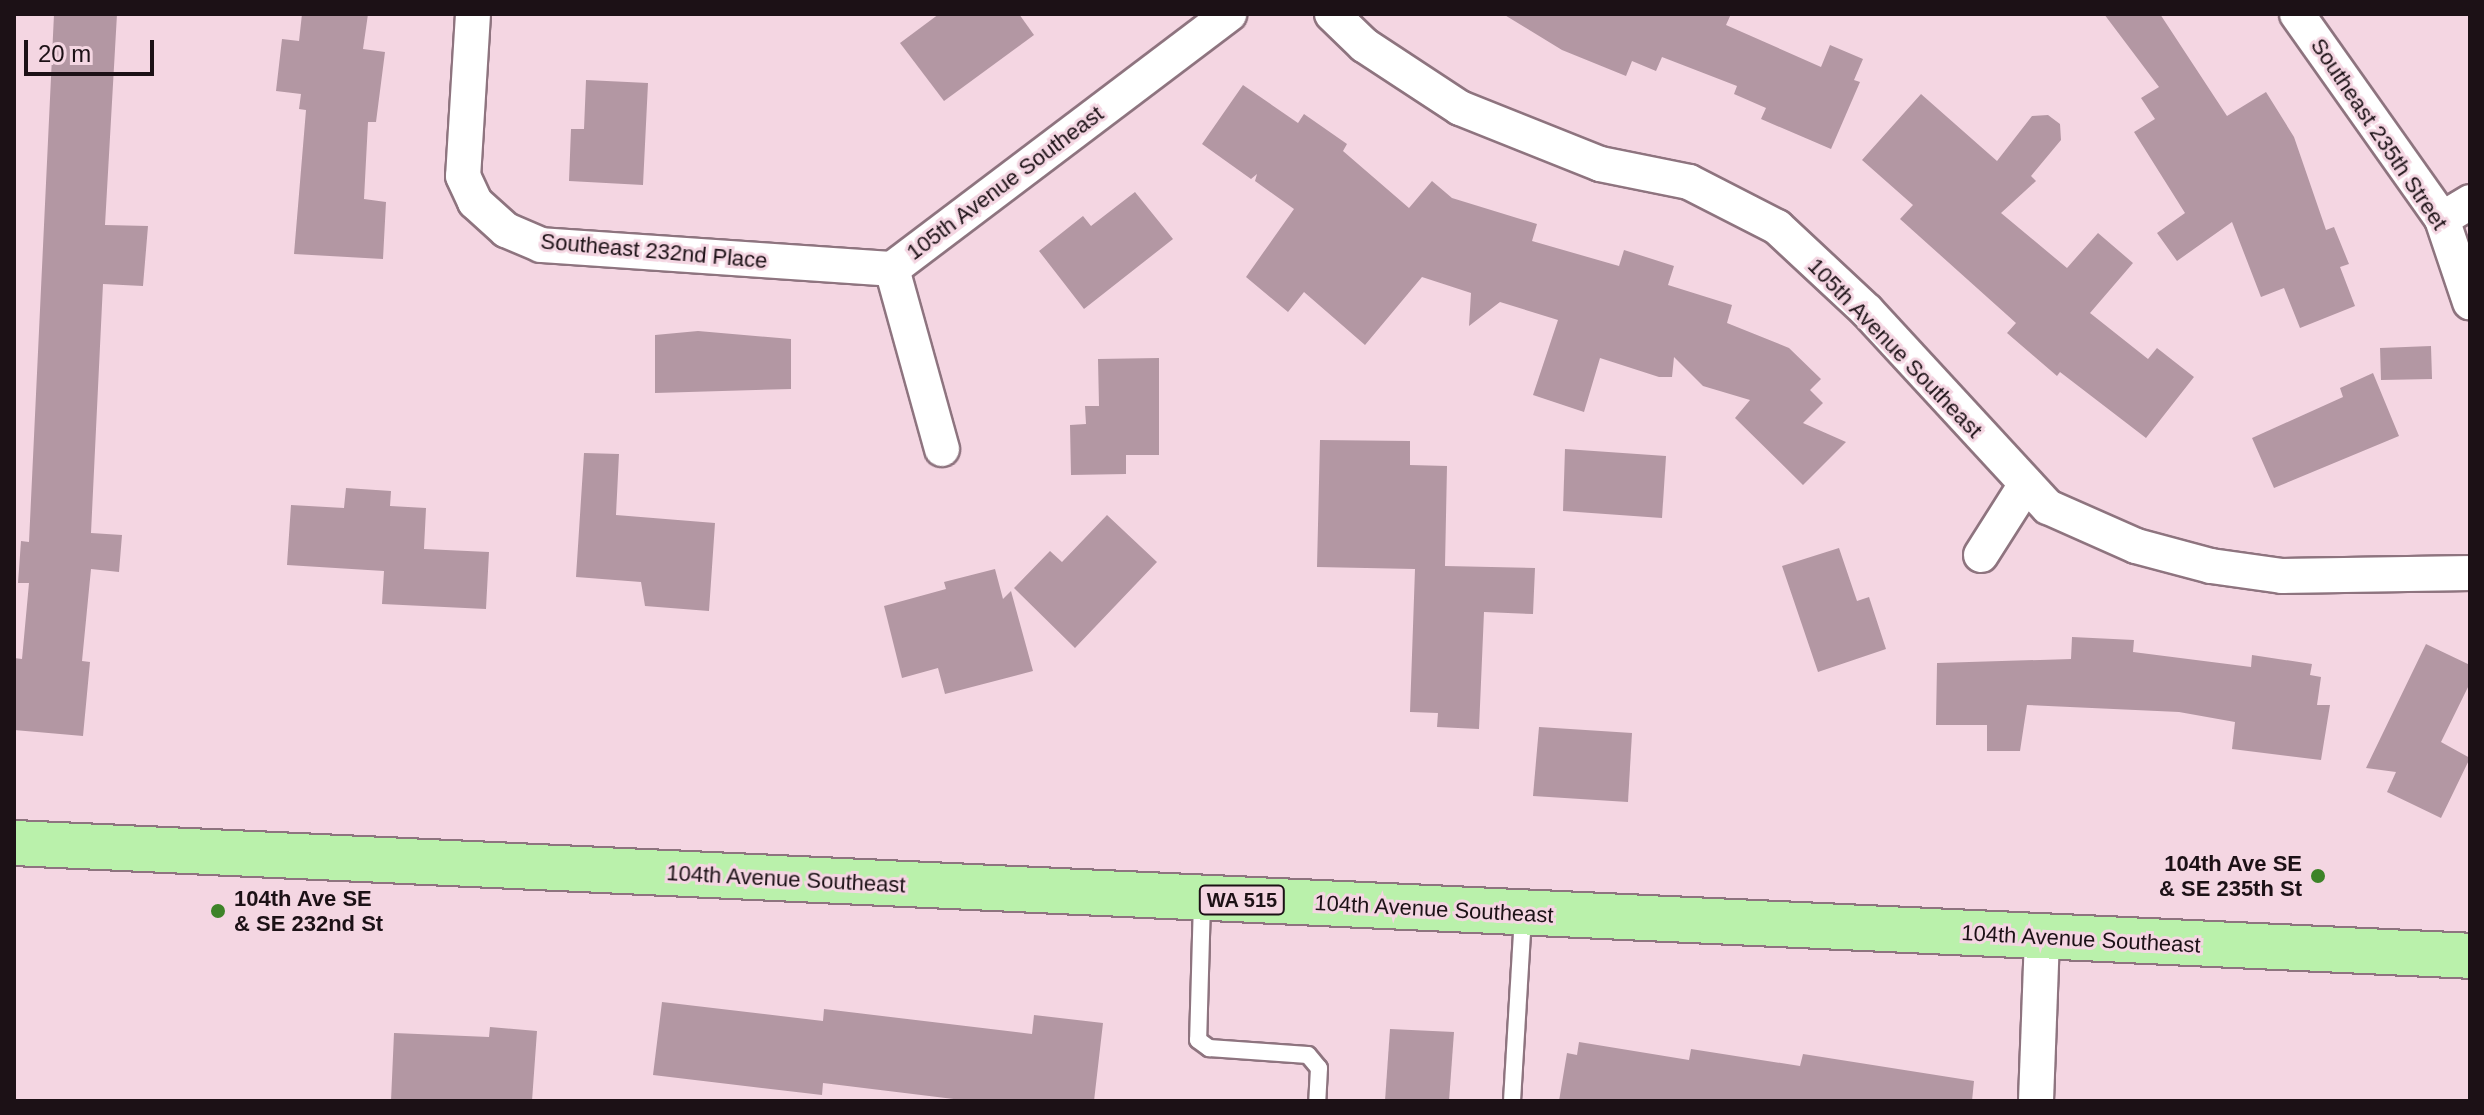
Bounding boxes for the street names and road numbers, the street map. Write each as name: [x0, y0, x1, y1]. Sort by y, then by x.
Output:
street label: Southeast 235th Street: [2305, 33, 2453, 235]
street label: 105th Avenue Southeast: [901, 100, 1109, 266]
street label: Southeast 232nd Place: [540, 228, 768, 274]
street label: 105th Avenue Southeast: [1802, 252, 1988, 444]
street label: 104th Avenue Southeast: [665, 860, 907, 898]
road number: WA 515: [1198, 884, 1286, 916]
street label: 104th Avenue Southeast: [1313, 890, 1555, 928]
street label: 104th Avenue Southeast: [1960, 920, 2202, 958]

